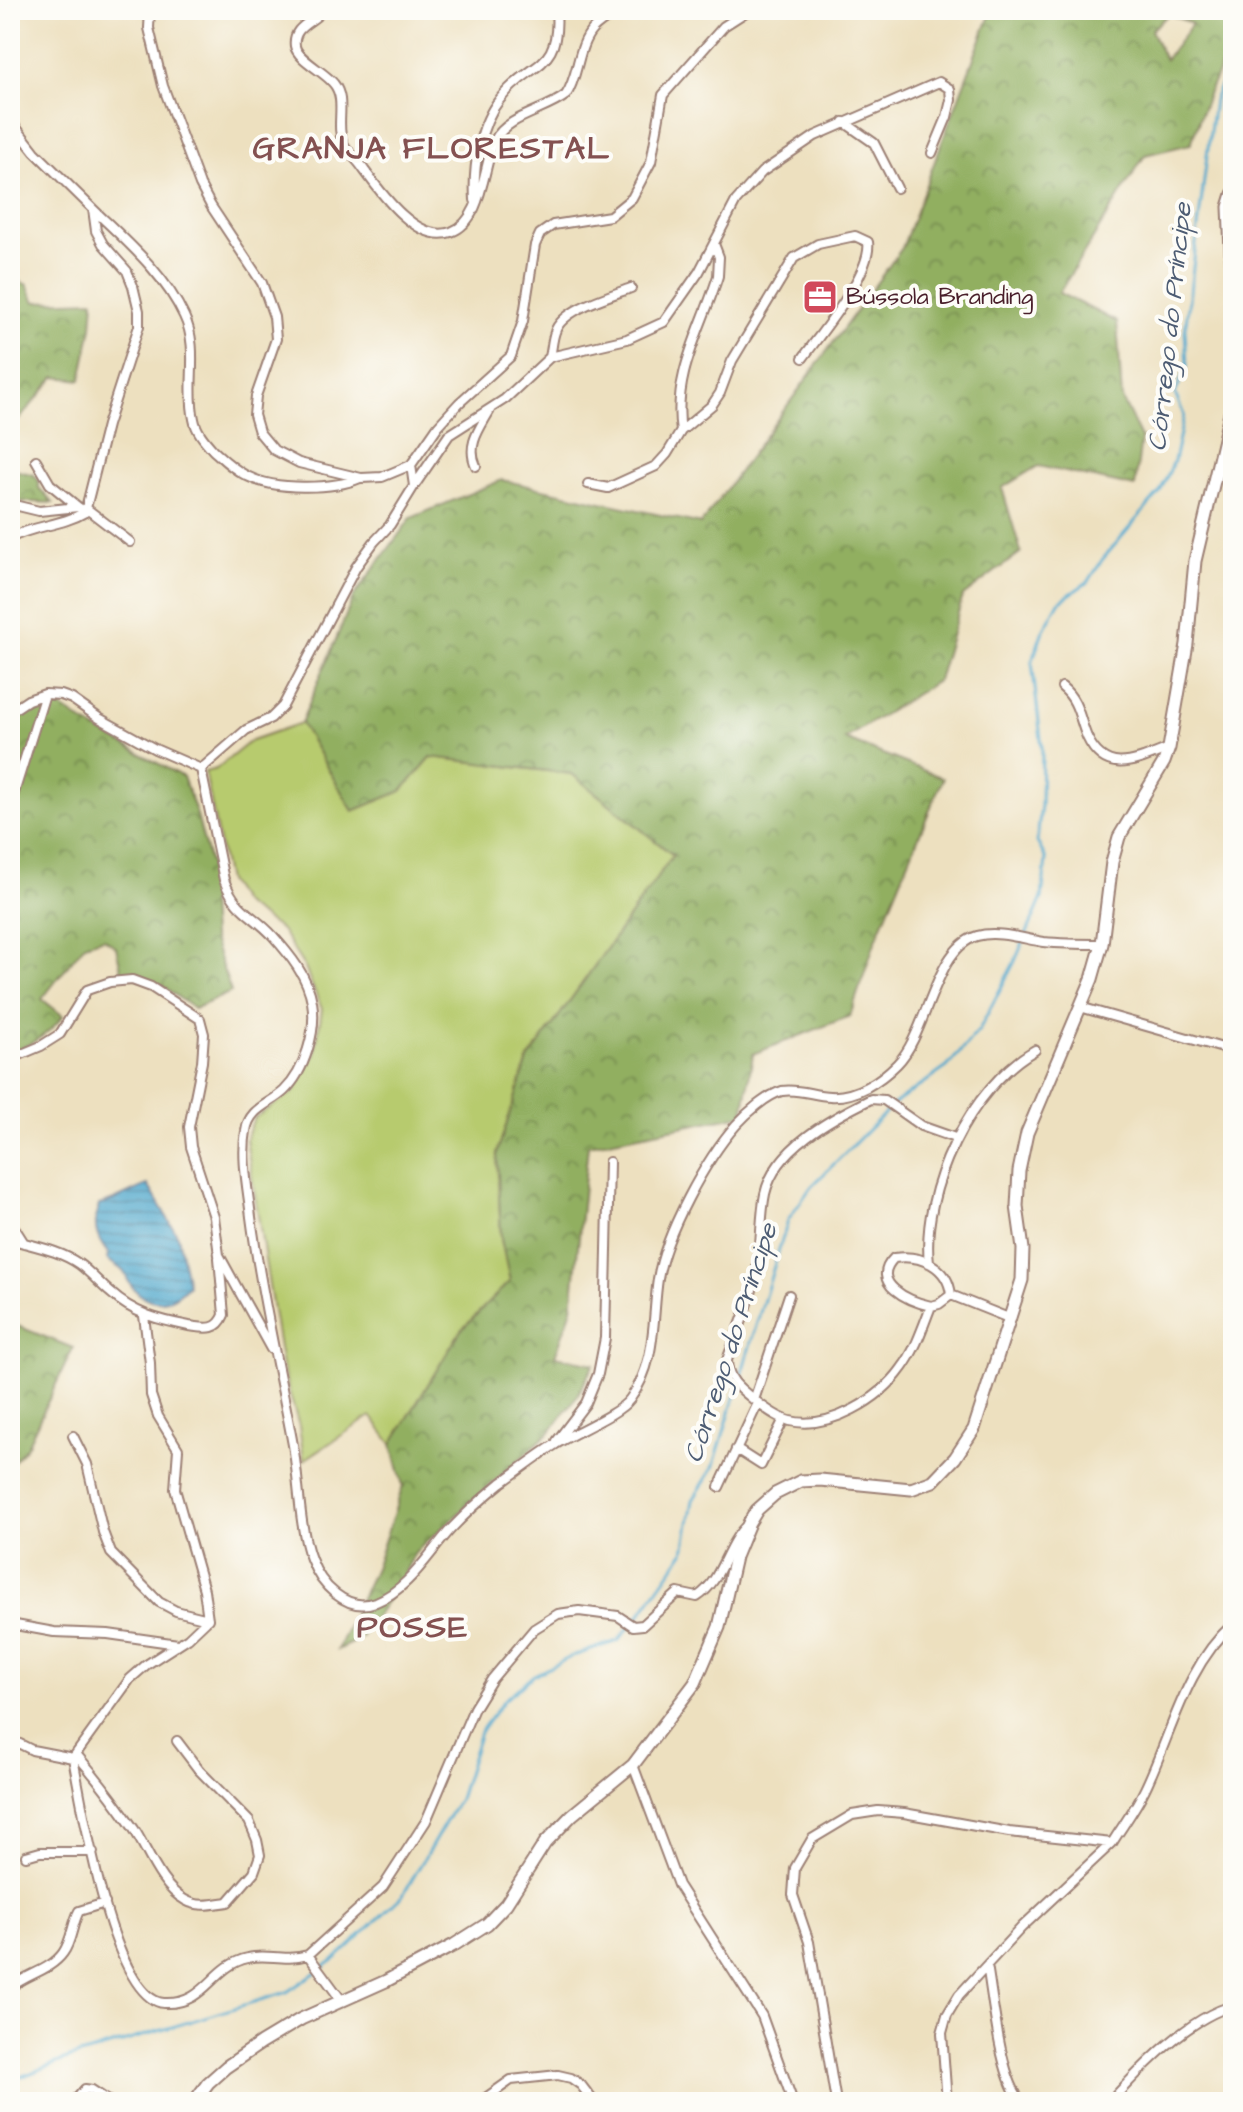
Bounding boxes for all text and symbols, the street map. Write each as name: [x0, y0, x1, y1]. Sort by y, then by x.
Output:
district label: GRANJA FLORESTAL: [253, 126, 611, 171]
water label: Córrego do Príncipe: [1139, 199, 1202, 453]
office icon: Bússola Branding: [801, 278, 839, 316]
place label: Bússola Branding: [846, 280, 1033, 315]
water label: Córrego do Príncipe: [675, 1217, 788, 1467]
district label: POSSE: [357, 1605, 469, 1650]

